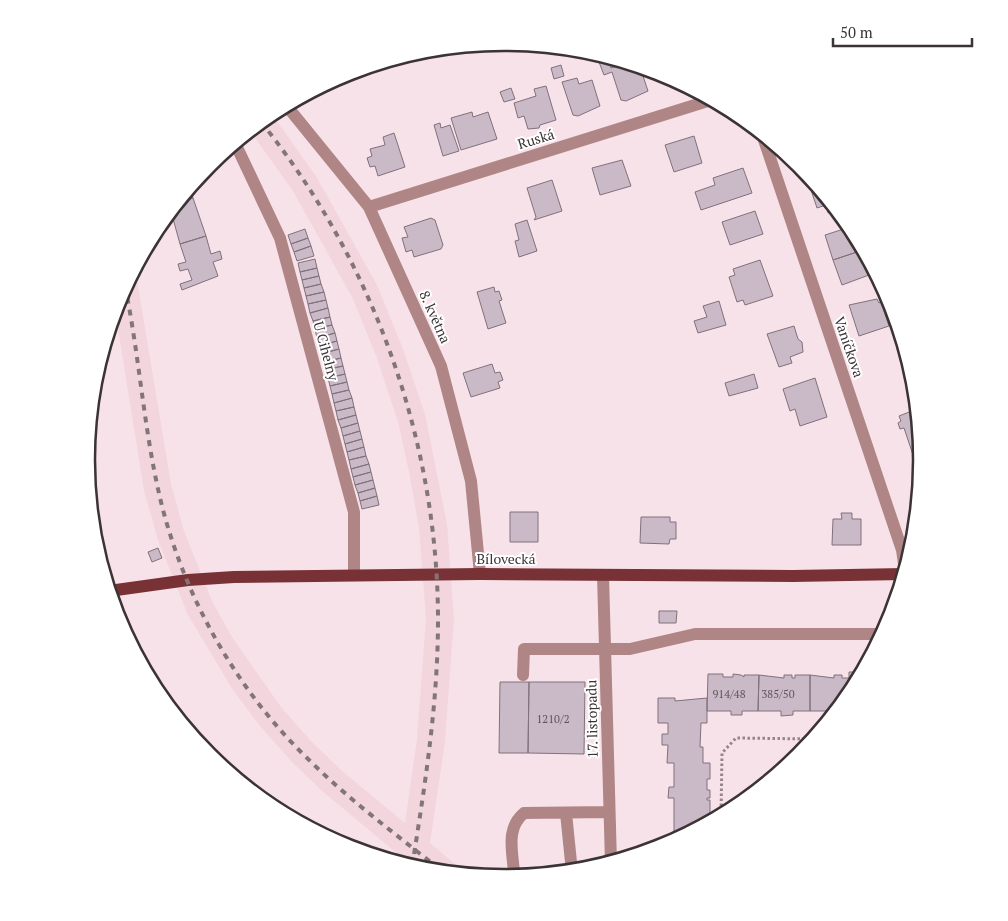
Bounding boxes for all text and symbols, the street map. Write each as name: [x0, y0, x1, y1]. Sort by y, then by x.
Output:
scale bar: [833, 15, 972, 47]
text: 50 m: [840, 22, 873, 42]
street label: Ruská: [515, 124, 556, 153]
street label: 8. května: [415, 287, 456, 346]
street label: Vaníčkova: [830, 314, 869, 380]
street label: U Cihelny: [309, 319, 344, 384]
street label: Bílovecká: [476, 549, 536, 568]
street label: 17. listopadu: [581, 680, 602, 758]
house number: 914/48: [712, 687, 746, 701]
house number: 385/50: [761, 687, 795, 701]
house number: 1210/2: [536, 712, 570, 726]

